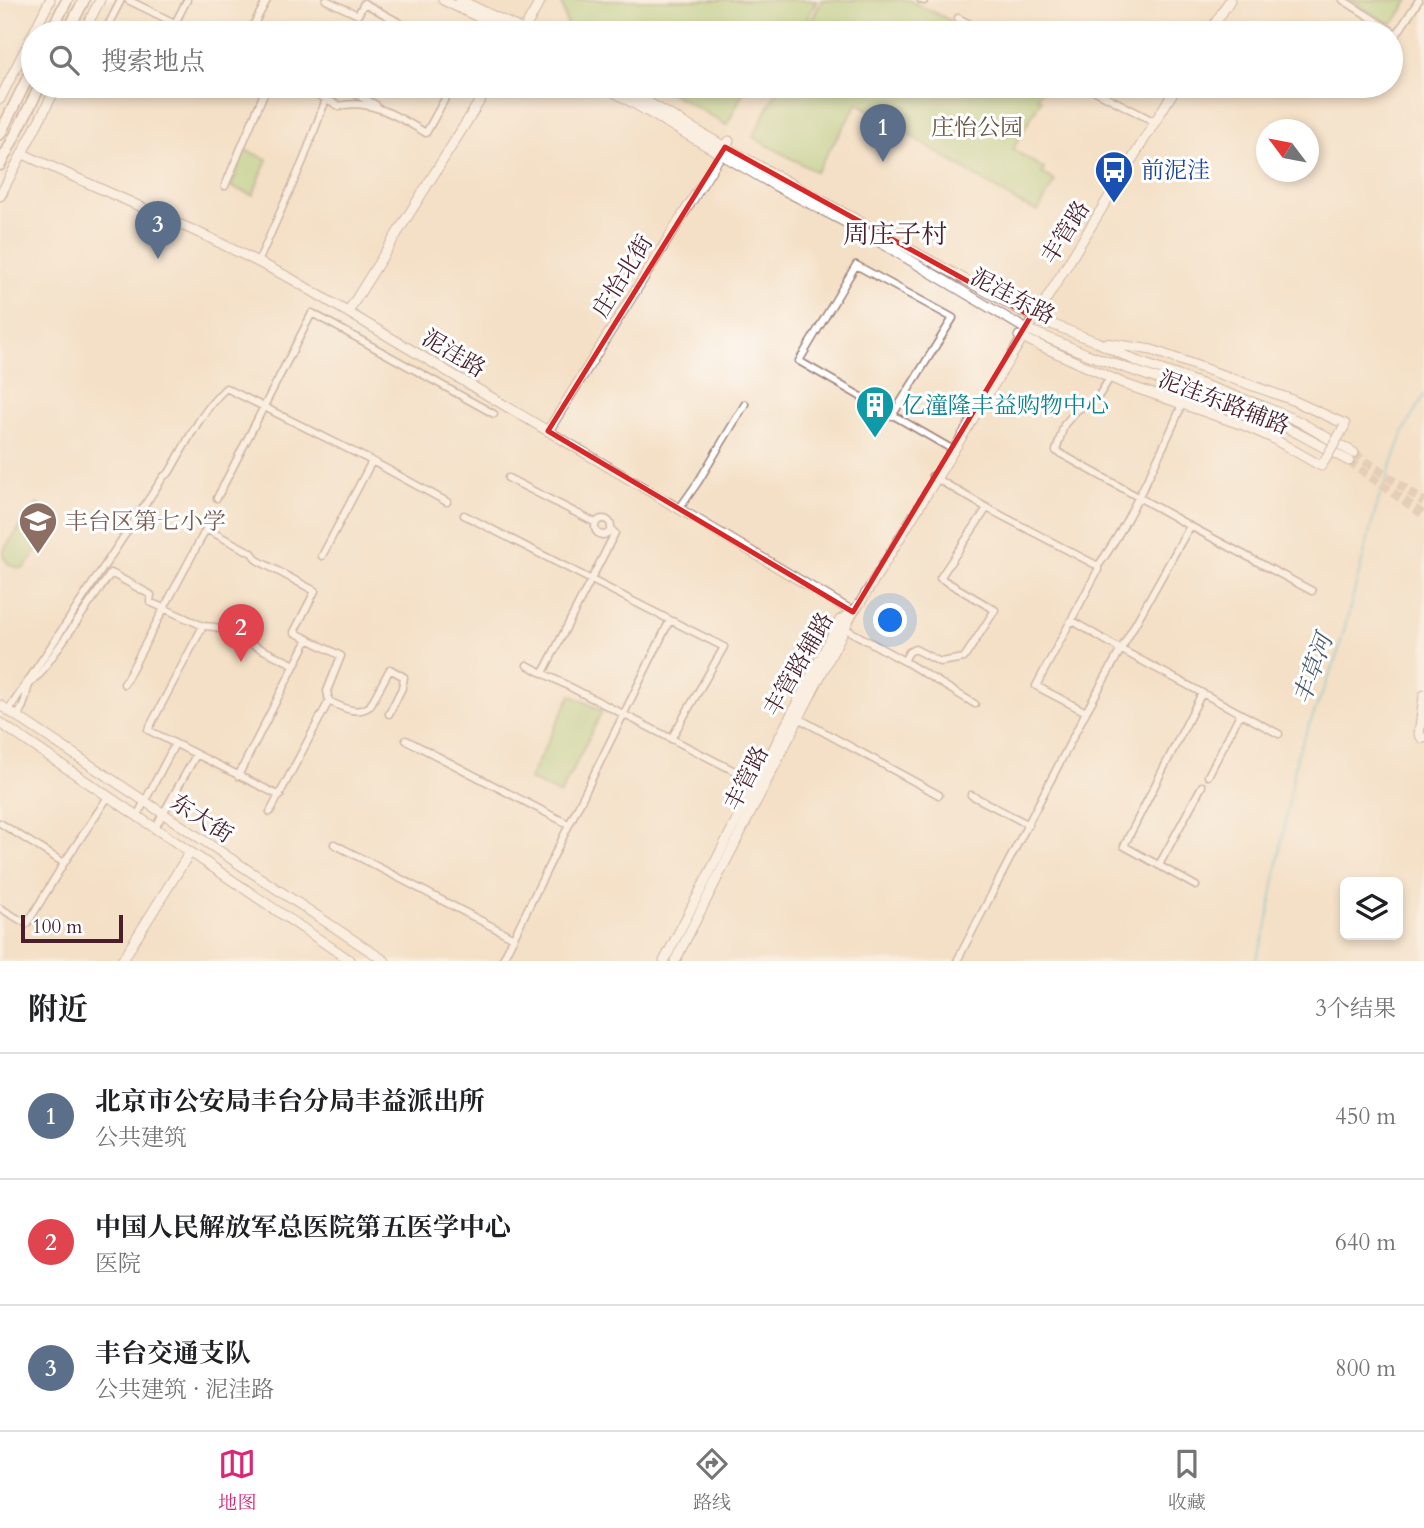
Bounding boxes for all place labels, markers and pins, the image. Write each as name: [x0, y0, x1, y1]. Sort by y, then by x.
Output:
pin: 1: [860, 104, 906, 162]
bus stop icon: 前泥洼: [1093, 149, 1135, 204]
place label: 前泥洼: [1141, 155, 1210, 186]
pin: 3: [135, 201, 181, 259]
building icon: 亿潼隆丰益购物中心: [854, 384, 896, 439]
place label: 亿潼隆丰益购物中心: [902, 390, 1109, 421]
school or university icon: 丰台区第七小学: [17, 500, 59, 555]
place label: 丰台区第七小学: [65, 506, 226, 537]
pin: 2: [218, 604, 264, 662]

